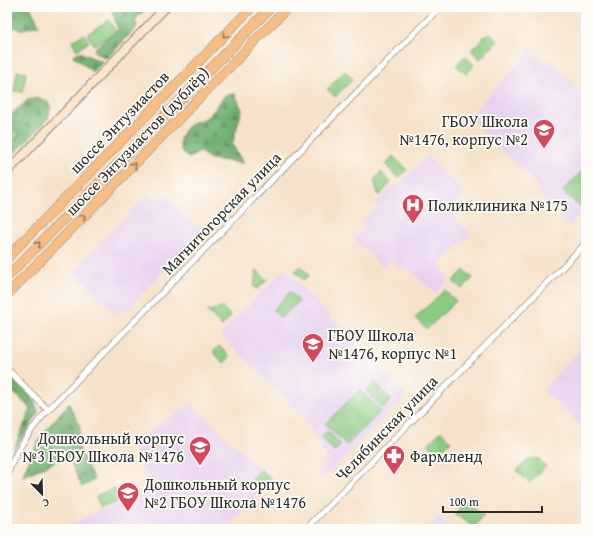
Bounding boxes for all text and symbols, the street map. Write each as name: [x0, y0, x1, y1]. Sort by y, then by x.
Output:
one-way arrow: [222, 30, 229, 38]
street label: шоссе Энтузиастов (дублёр): [59, 61, 215, 221]
street label: шоссе Энтузиастов: [64, 65, 175, 179]
place label: ГБОУ Школа №1476, корпус №2: [399, 109, 528, 151]
school or university icon: ГБОУ Школа №1476, корпус №2: [531, 117, 557, 150]
street label: Магнитогорская улица: [156, 146, 287, 280]
one-way arrow: [129, 162, 137, 170]
hospital icon: Поликлиника №175: [400, 192, 426, 225]
place label: Поликлиника №175: [428, 193, 568, 217]
one-way arrow: [78, 214, 86, 222]
one-way arrow: [33, 241, 41, 249]
place label: ГБОУ Школа №1476, корпус №1: [328, 323, 457, 365]
school or university icon: ГБОУ Школа №1476, корпус №1: [300, 331, 326, 364]
street label: Челябинская улица: [329, 369, 443, 486]
place label: Дошкольный корпус №3 ГБОУ Школа №1476: [22, 426, 184, 468]
school or university icon: Дошкольный корпус №3 ГБОУ Школа №1476: [187, 434, 213, 467]
pharmacy icon: Фармленд: [381, 443, 407, 476]
place label: Фармленд: [410, 444, 483, 468]
place label: Дошкольный корпус №2 ГБОУ Школа №1476: [143, 472, 306, 514]
north arrow: [22, 474, 62, 514]
school or university icon: Дошкольный корпус №2 ГБОУ Школа №1476: [115, 480, 141, 513]
scale bar: [443, 488, 542, 514]
text: 100 m: [449, 493, 479, 510]
text: С: [40, 495, 52, 512]

